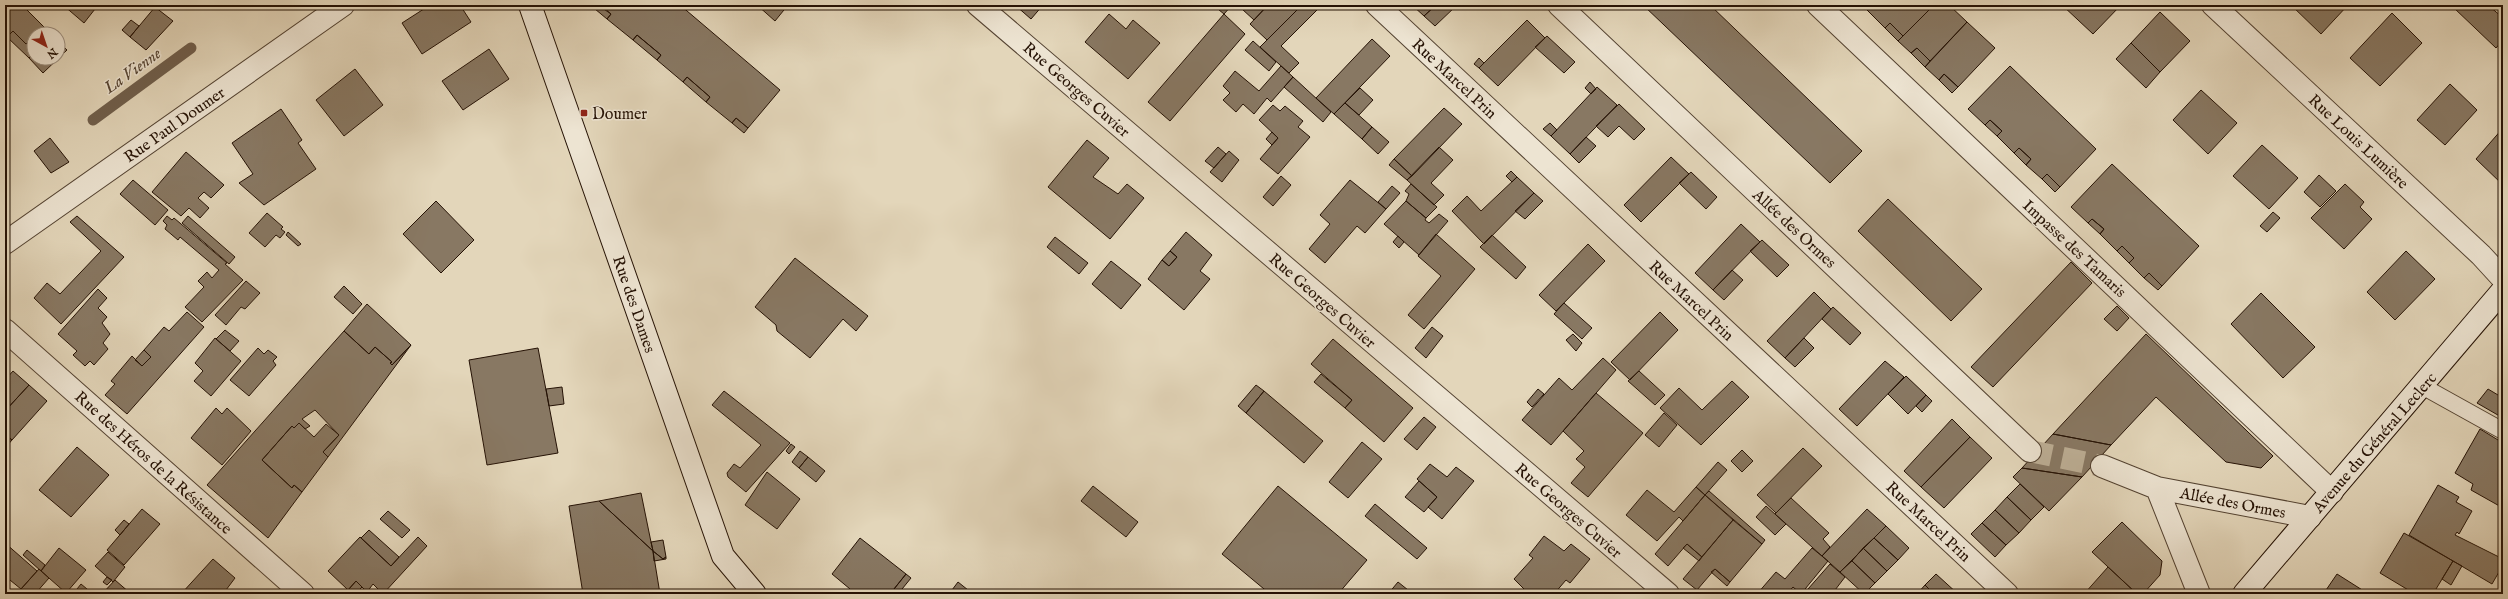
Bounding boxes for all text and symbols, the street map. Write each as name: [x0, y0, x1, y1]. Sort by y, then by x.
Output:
north arrow: [26, 26, 66, 66]
street label: Rue Marcel Prin: [1407, 35, 1501, 124]
street label: Rue Georges Cuvier: [1018, 39, 1133, 142]
water label: La Vienne: [99, 43, 166, 100]
text: N: [43, 44, 61, 62]
street label: Rue Paul Doumer: [121, 83, 230, 168]
street label: Rue Louis Lumière: [2303, 91, 2412, 194]
place label: Doumer: [592, 105, 647, 125]
marker: Doumer: [579, 108, 589, 118]
street label: Allée des Ormes: [1747, 185, 1840, 274]
street label: Impasse des Tamaris: [2018, 196, 2130, 303]
street label: Rue Georges Cuvier: [1264, 250, 1379, 353]
street label: Rue des Dames: [607, 254, 659, 356]
street label: Rue Marcel Prin: [1644, 257, 1738, 346]
street label: Avenue du Général Leclerc: [2308, 369, 2442, 518]
street label: Rue des Héros de la Résistance: [70, 387, 236, 539]
street label: Rue Georges Cuvier: [1510, 460, 1625, 563]
street label: Rue Marcel Prin: [1881, 478, 1975, 567]
street label: Allée des Ormes: [2177, 484, 2287, 524]

